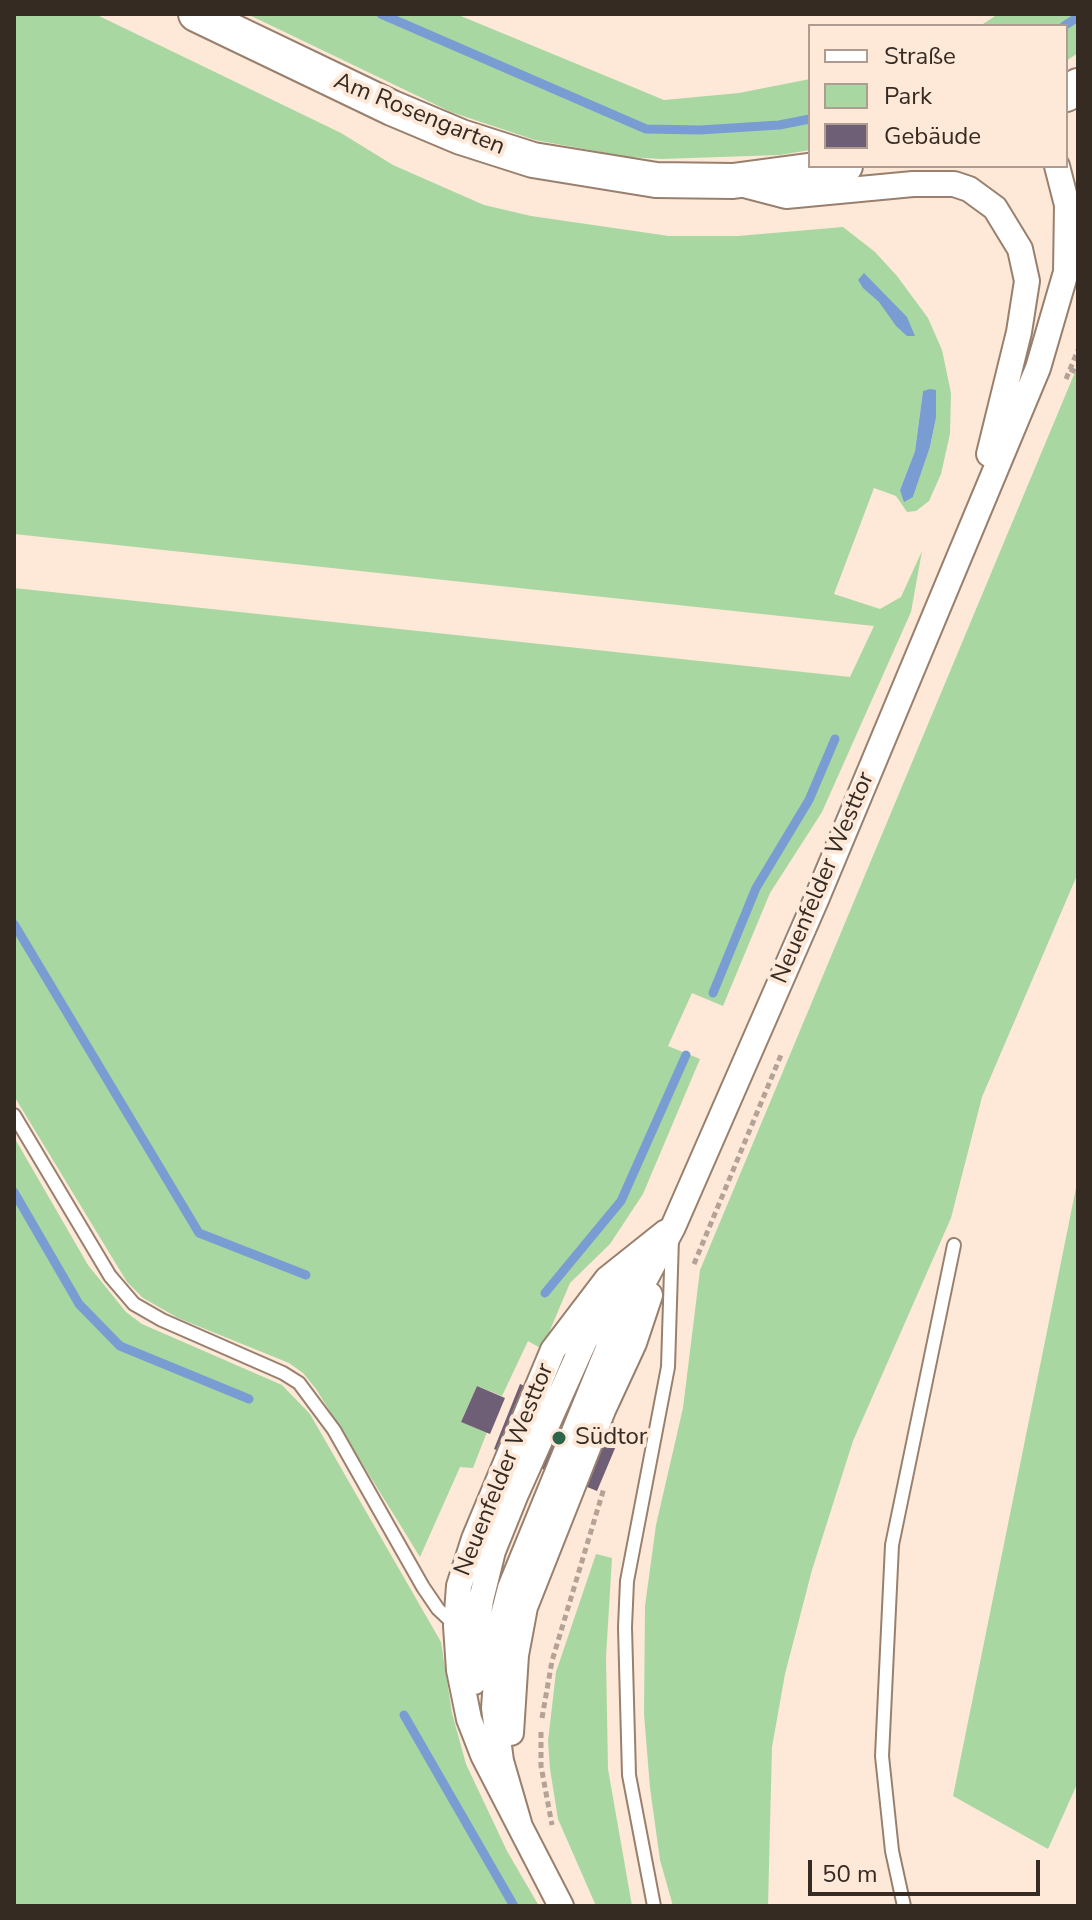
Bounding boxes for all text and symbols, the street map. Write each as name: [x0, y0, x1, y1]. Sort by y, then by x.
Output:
legend: [808, 24, 1068, 168]
text: Straße: [884, 40, 956, 72]
street label: Am Rosengarten: [329, 68, 509, 162]
text: Park: [884, 80, 932, 112]
text: Gebäude: [884, 120, 981, 152]
street label: Neuenfelder Westtor: [766, 768, 882, 988]
street label: Neuenfelder Westtor: [449, 1359, 561, 1581]
place label: Südtor: [575, 1424, 647, 1452]
marker: Südtor: [550, 1429, 568, 1447]
scale bar: [812, 1844, 1044, 1894]
text: 50 m: [822, 1858, 878, 1890]

